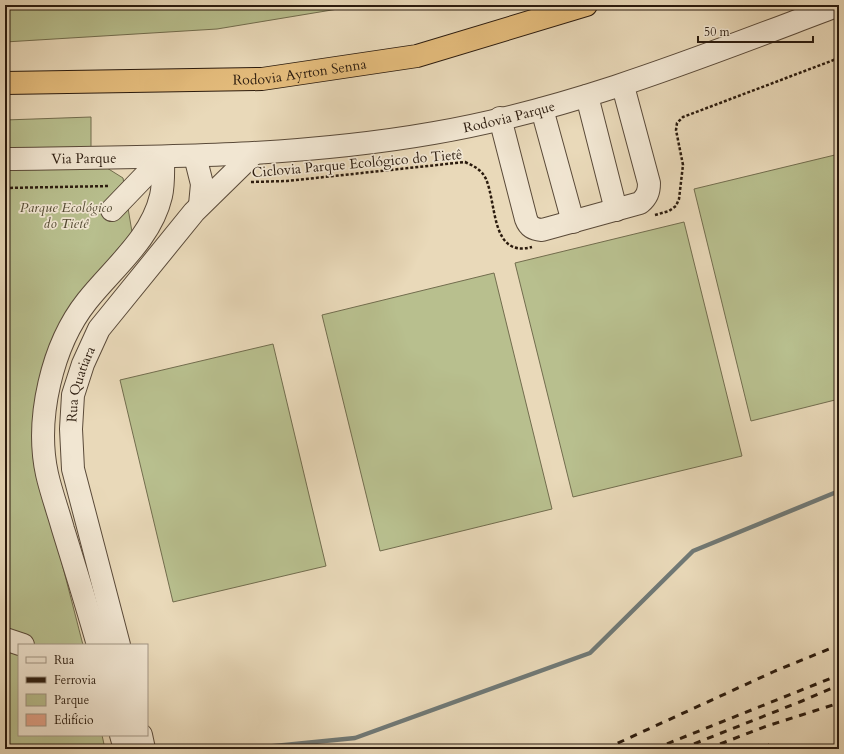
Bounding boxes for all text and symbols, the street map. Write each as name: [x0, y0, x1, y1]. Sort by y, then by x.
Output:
scale bar: [698, 18, 813, 44]
text: 50 m: [704, 24, 731, 40]
street label: Rodovia Ayrton Senna: [232, 55, 368, 89]
street label: Rodovia Parque: [461, 97, 557, 137]
street label: Ciclovia Parque Ecológico do Tietê: [251, 145, 463, 182]
street label: Via Parque: [51, 149, 117, 168]
park label: Parque Ecológico do Tietê: [20, 198, 113, 233]
street label: Rua Quatiara: [62, 343, 100, 423]
legend: [18, 644, 148, 736]
text: Rua: [54, 652, 75, 668]
text: Ferrovia: [54, 672, 97, 688]
text: Parque: [54, 692, 89, 708]
text: Edifício: [54, 712, 94, 728]

